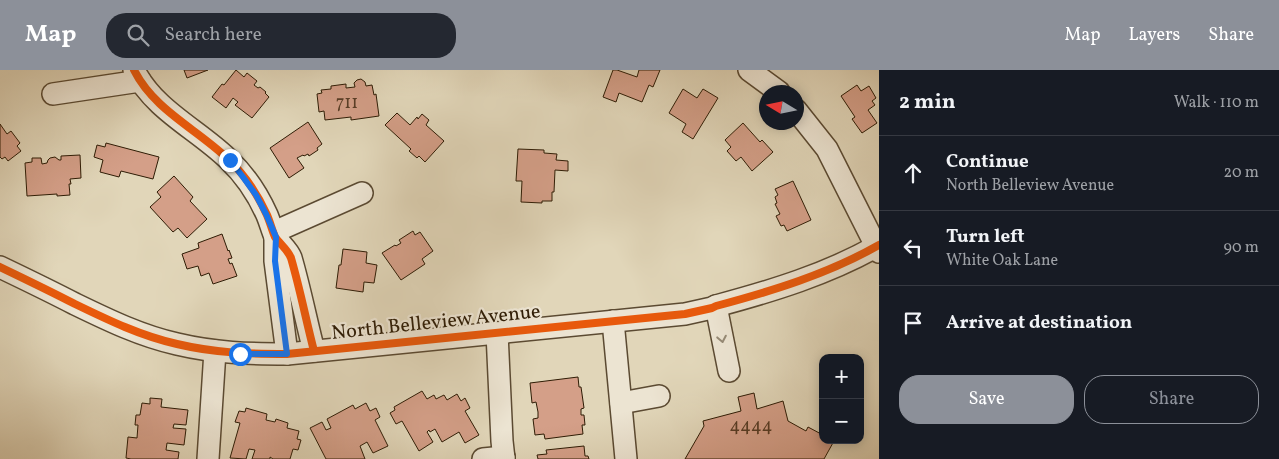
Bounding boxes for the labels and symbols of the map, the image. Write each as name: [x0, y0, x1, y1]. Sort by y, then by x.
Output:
north arrow: [759, 85, 804, 130]
house number: 711: [336, 91, 358, 116]
route end: [219, 149, 242, 172]
street label: North Belleview Avenue: [330, 298, 542, 348]
one-way arrow: [717, 334, 727, 343]
route start: [229, 343, 252, 366]
house number: 4444: [730, 414, 772, 439]

